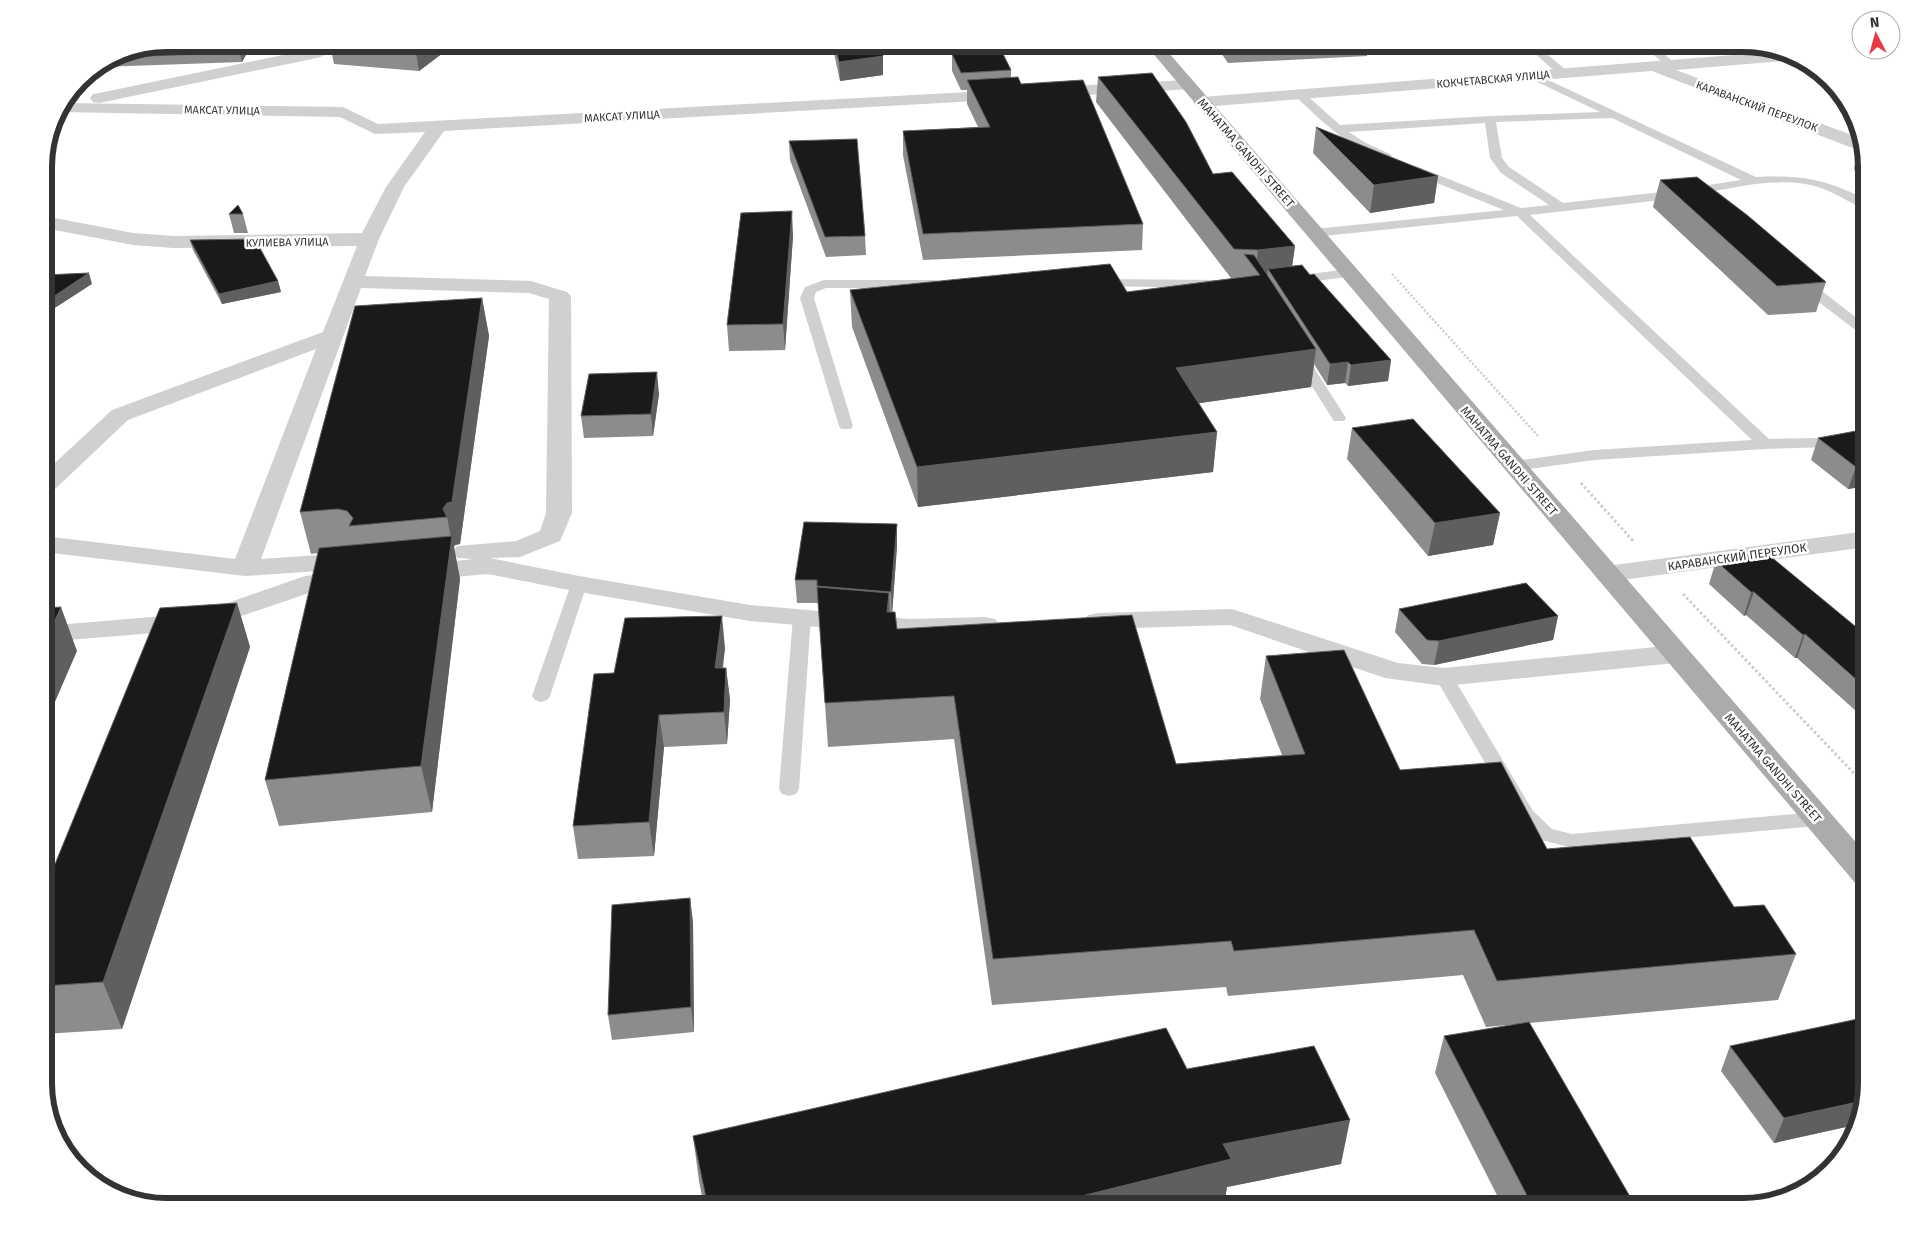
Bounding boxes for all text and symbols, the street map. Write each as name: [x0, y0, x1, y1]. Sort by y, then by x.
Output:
north arrow: [1851, 10, 1901, 60]
text: N: [1869, 14, 1880, 32]
street label: КОКЧЕТАВСКАЯ УЛИЦА: [1436, 68, 1551, 91]
street label: КАРАВАНСКИЙ ПЕРЕУЛОК: [1694, 78, 1820, 135]
street label: MAHATMA GANDHI STREET: [1195, 96, 1298, 211]
street label: МАКСАТ УЛИЦА: [184, 103, 261, 118]
street label: МАКСАТ УЛИЦА: [584, 108, 661, 125]
street label: КУЛИЕВА УЛИЦА: [246, 235, 329, 250]
street label: MAHATMA GANDHI STREET: [1458, 404, 1561, 519]
street label: КАРАВАНСКИЙ ПЕРЕУЛОК: [1667, 539, 1807, 574]
street label: MAHATMA GANDHI STREET: [1722, 711, 1825, 826]

